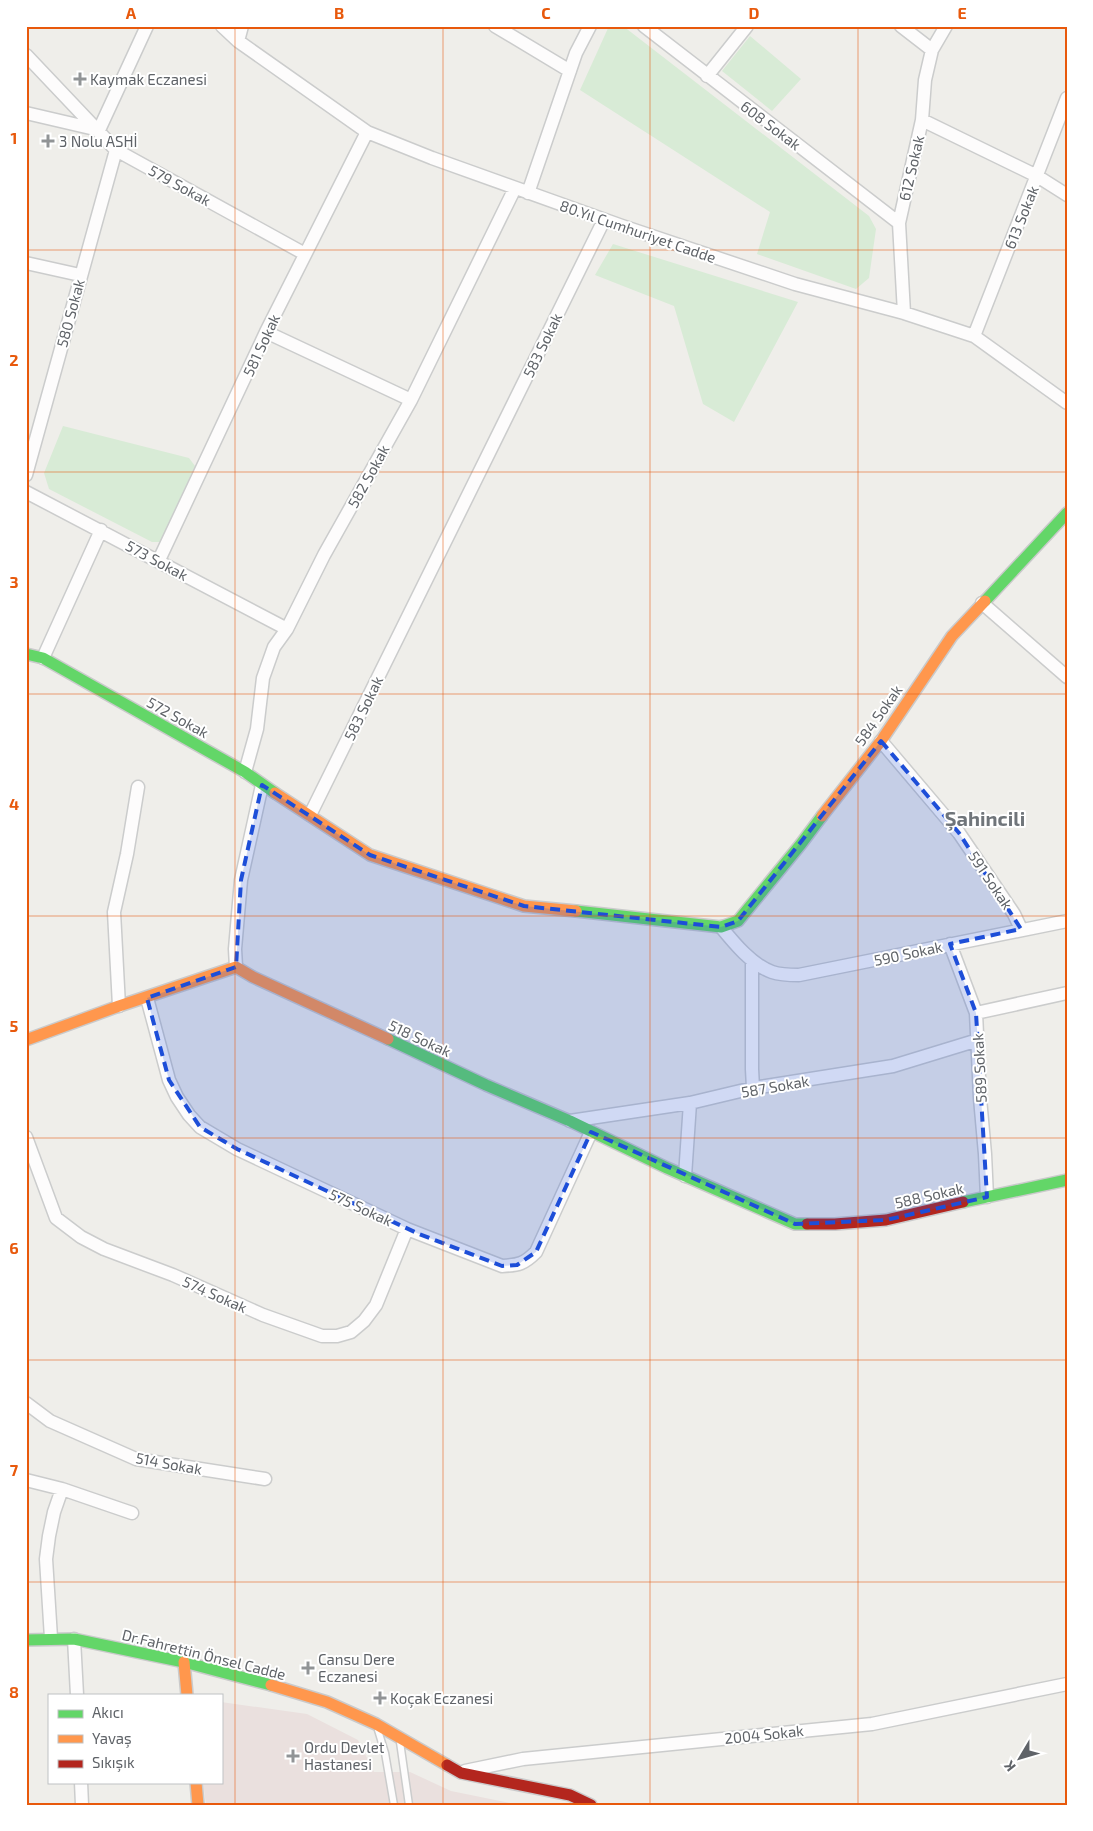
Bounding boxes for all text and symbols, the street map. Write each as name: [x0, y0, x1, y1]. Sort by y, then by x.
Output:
text: A: [126, 3, 137, 22]
text: B: [334, 3, 344, 22]
text: C: [541, 3, 551, 22]
text: D: [749, 3, 760, 22]
text: E: [957, 3, 967, 22]
place label: Kaymak Eczanesi: [90, 70, 207, 88]
marker: Kaymak Eczanesi: [74, 73, 86, 85]
street label: 608 Sokak: [737, 97, 805, 154]
text: 1: [11, 128, 17, 147]
place label: 3 Nolu ASHİ: [59, 132, 137, 150]
street label: 612 Sokak: [895, 133, 927, 203]
marker: 3 Nolu ASHİ: [41, 134, 55, 148]
street label: 579 Sokak: [146, 161, 214, 210]
street label: 613 Sokak: [1000, 182, 1042, 251]
street label: 80.Yıl Cumhuriyet Cadde: [558, 196, 718, 266]
street label: 580 Sokak: [52, 277, 88, 349]
street label: 583 Sokak: [519, 310, 565, 380]
street label: 581 Sokak: [239, 311, 283, 379]
text: 2: [9, 350, 19, 369]
street label: 582 Sokak: [343, 441, 393, 511]
street label: 573 Sokak: [123, 536, 191, 584]
text: 3: [9, 572, 19, 591]
street label: 583 Sokak: [340, 673, 386, 743]
street label: 584 Sokak: [851, 681, 906, 749]
street label: 572 Sokak: [144, 693, 212, 742]
text: 4: [9, 794, 19, 813]
district label: Şahincili: [945, 806, 1025, 831]
street label: 591 Sokak: [965, 847, 1017, 913]
street label: 590 Sokak: [872, 937, 944, 969]
text: 5: [10, 1016, 19, 1035]
street label: 518 Sokak: [386, 1016, 454, 1060]
street label: 589 Sokak: [968, 1032, 990, 1103]
street label: 587 Sokak: [740, 1071, 811, 1101]
street label: 588 Sokak: [893, 1178, 965, 1212]
street label: 575 Sokak: [327, 1185, 396, 1230]
text: 6: [9, 1238, 19, 1257]
street label: 574 Sokak: [180, 1272, 250, 1316]
street label: 514 Sokak: [134, 1448, 204, 1478]
text: 7: [10, 1460, 19, 1479]
street label: Dr.Fahrettin Önsel Cadde: [120, 1625, 288, 1683]
place label: Cansu Dere Eczanesi: [318, 1650, 395, 1685]
marker: Cansu Dere Eczanesi: [302, 1662, 314, 1674]
text: 8: [9, 1682, 19, 1701]
place label: Koçak Eczanesi: [390, 1689, 493, 1708]
marker: Koçak Eczanesi: [374, 1692, 386, 1704]
legend: [48, 1694, 222, 1784]
text: Akıcı: [92, 1703, 124, 1721]
street label: 2004 Sokak: [724, 1721, 805, 1747]
text: Yavaş: [92, 1729, 132, 1748]
north arrow: [996, 1734, 1046, 1784]
place label: Ordu Devlet Hastanesi: [304, 1738, 385, 1773]
marker: Ordu Devlet Hastanesi: [286, 1749, 300, 1763]
text: Sıkışık: [92, 1753, 135, 1772]
text: K: [1000, 1757, 1019, 1775]

